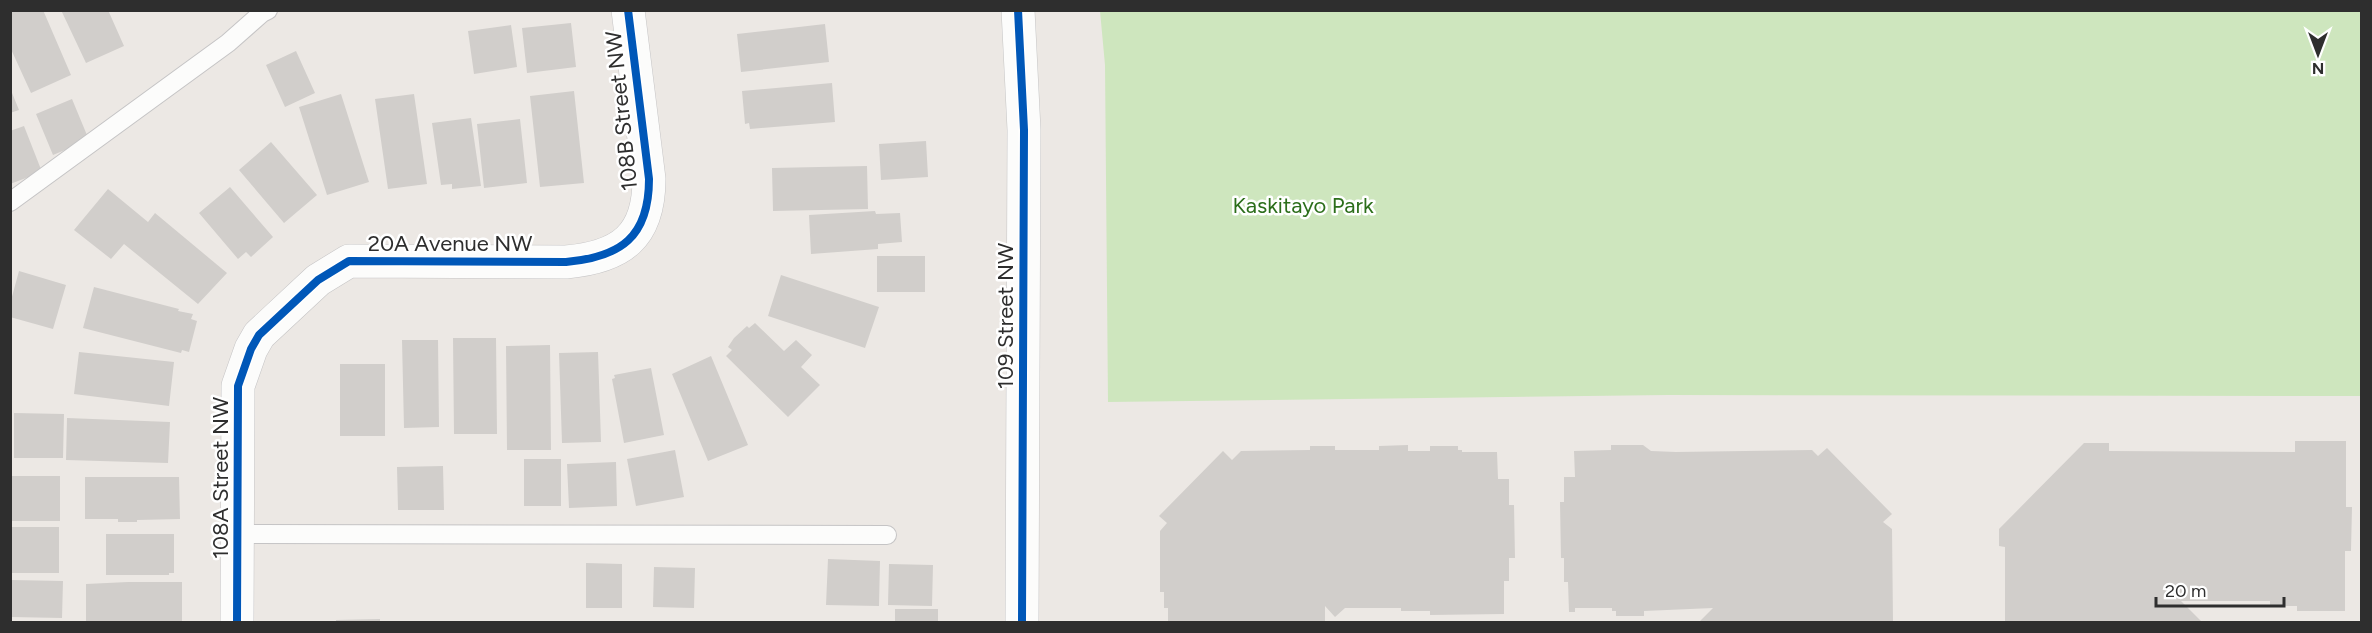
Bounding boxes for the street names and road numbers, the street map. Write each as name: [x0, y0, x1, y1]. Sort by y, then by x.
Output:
street label: 108B Street NW: [600, 30, 643, 192]
street label: 20A Avenue NW: [368, 230, 532, 257]
street label: 109 Street NW: [992, 243, 1019, 389]
street label: 108A Street NW: [207, 397, 234, 559]

